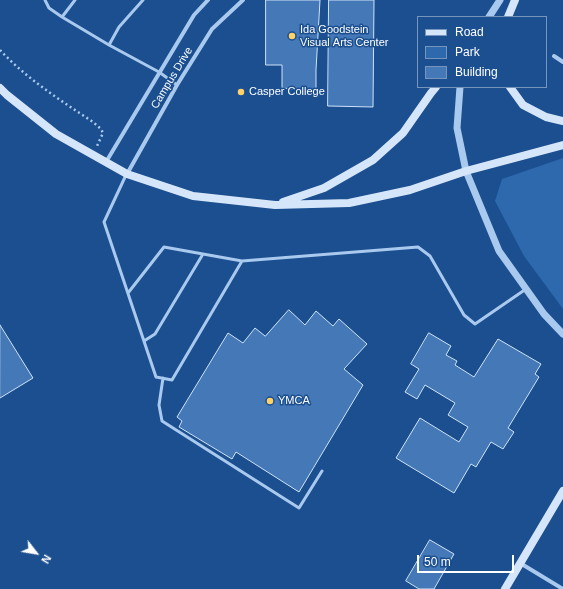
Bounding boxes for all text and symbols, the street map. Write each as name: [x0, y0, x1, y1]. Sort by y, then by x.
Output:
legend: [417, 16, 547, 88]
place label: Ida Goodstein Visual Arts Center: [300, 23, 388, 49]
text: Road: [455, 25, 484, 39]
marker: Ida Goodstein Visual Arts Center: [287, 31, 297, 41]
street label: Campus Drive: [148, 45, 196, 111]
text: Park: [455, 45, 480, 59]
text: Building: [455, 65, 498, 79]
place label: Casper College: [249, 85, 325, 99]
marker: Casper College: [236, 87, 246, 97]
place label: YMCA: [278, 394, 310, 408]
marker: YMCA: [265, 396, 275, 406]
north arrow: [16, 533, 56, 573]
scale bar: [419, 547, 516, 573]
text: N: [39, 553, 53, 566]
text: 50 m: [424, 555, 451, 569]

